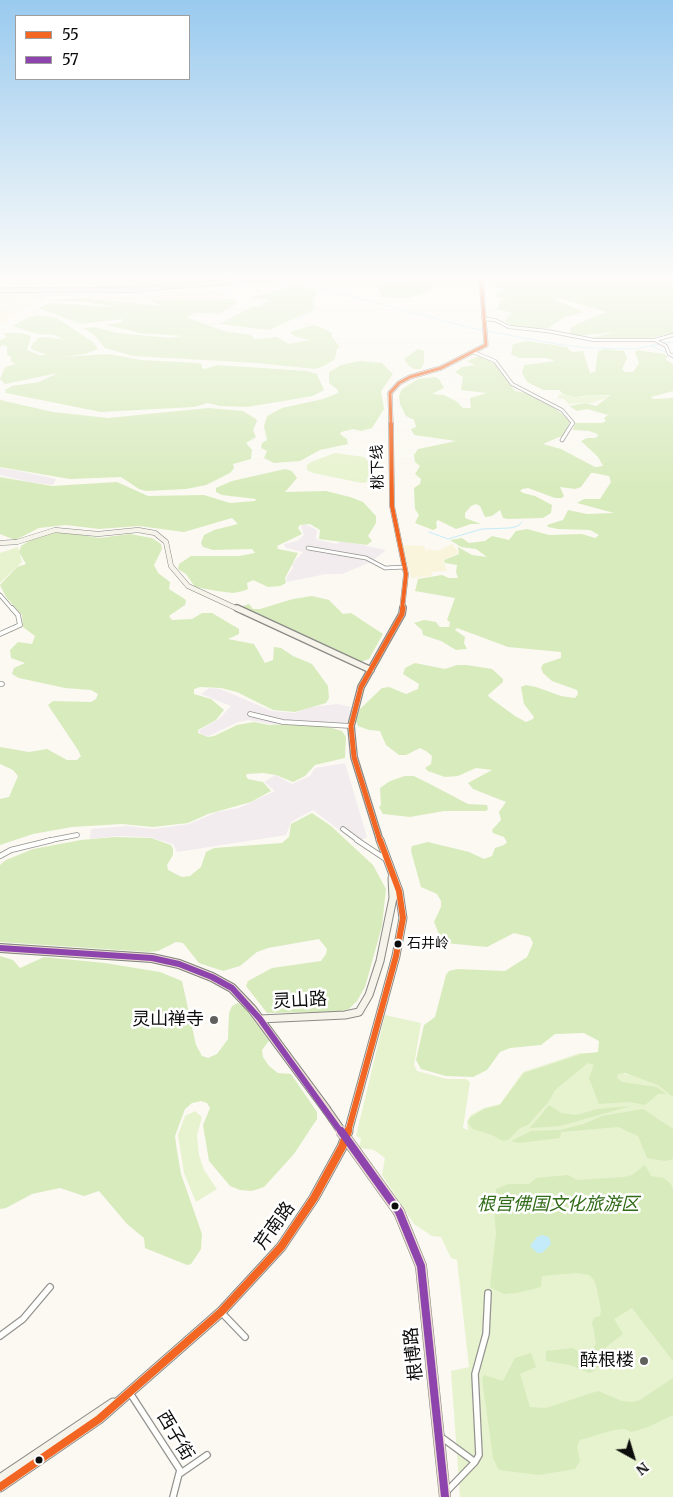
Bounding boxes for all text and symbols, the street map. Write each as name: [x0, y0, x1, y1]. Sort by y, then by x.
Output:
legend: [15, 15, 190, 80]
text: 55: [62, 25, 79, 44]
text: 57: [62, 50, 79, 69]
street label: 桃下线: [369, 444, 387, 490]
place label: 石井岭: [407, 936, 449, 952]
marker: 石井岭: [393, 939, 403, 949]
street label: 灵山路: [272, 989, 328, 1013]
place label: 灵山禅寺: [132, 1009, 204, 1031]
marker: 灵山禅寺: [208, 1014, 220, 1026]
park label: 根宫佛国文化旅游区: [477, 1194, 639, 1216]
street label: 芹南路: [250, 1198, 300, 1254]
unlabelled marker: [390, 1201, 400, 1211]
street label: 根博路: [400, 1326, 428, 1382]
place label: 醉根楼: [580, 1350, 634, 1372]
marker: 醉根楼: [638, 1355, 650, 1367]
street label: 西子街: [152, 1407, 198, 1465]
north arrow: [608, 1432, 658, 1482]
unlabelled marker: [34, 1455, 44, 1465]
text: N: [632, 1458, 652, 1479]

